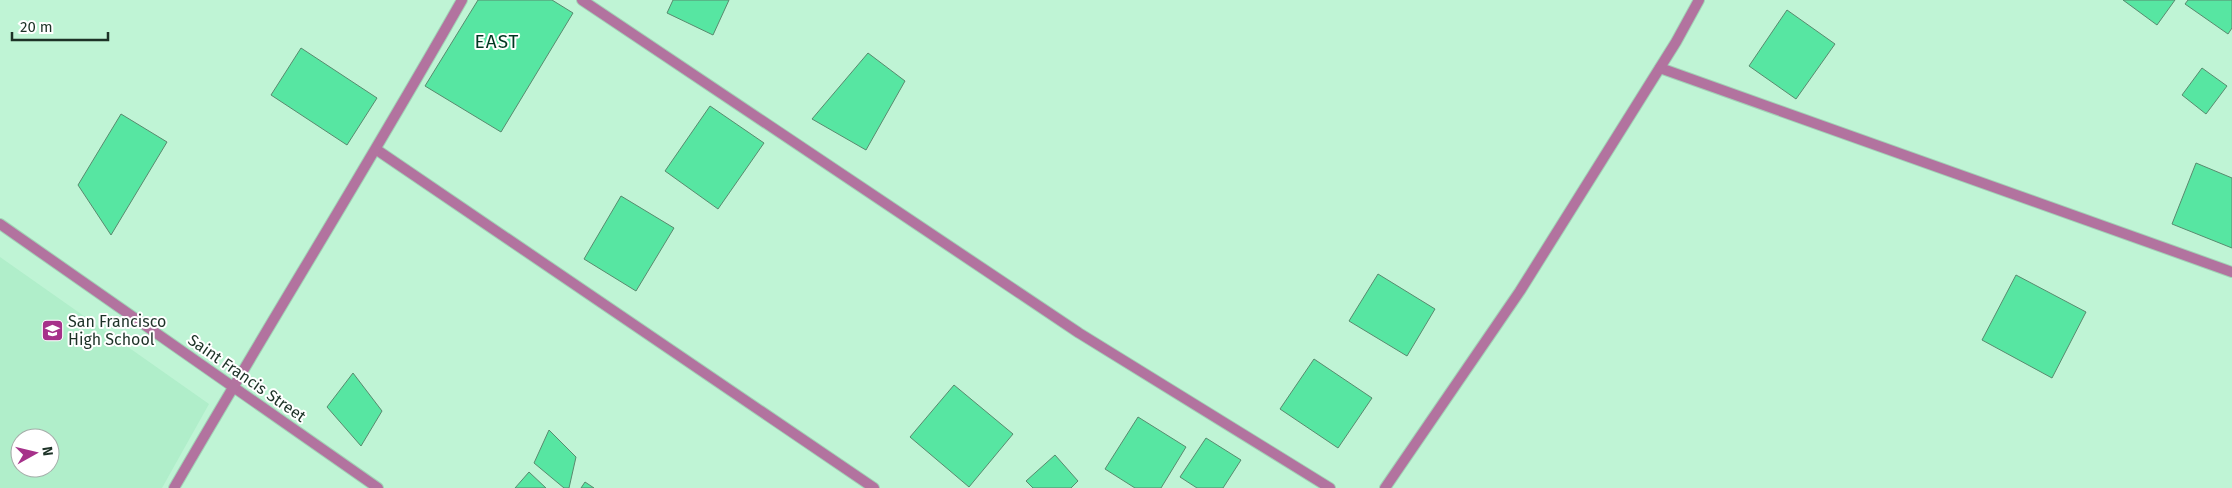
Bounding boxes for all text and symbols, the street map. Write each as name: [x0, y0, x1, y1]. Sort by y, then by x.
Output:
scale bar: [12, 10, 109, 42]
text: 20 m: [20, 18, 53, 36]
district label: EAST: [475, 30, 519, 53]
place label: San Francisco High School: [68, 312, 166, 349]
school or university icon: San Francisco High School: [40, 318, 64, 342]
street label: Saint Francis Street: [184, 330, 310, 426]
north arrow: [10, 428, 60, 478]
text: N: [38, 445, 56, 457]

